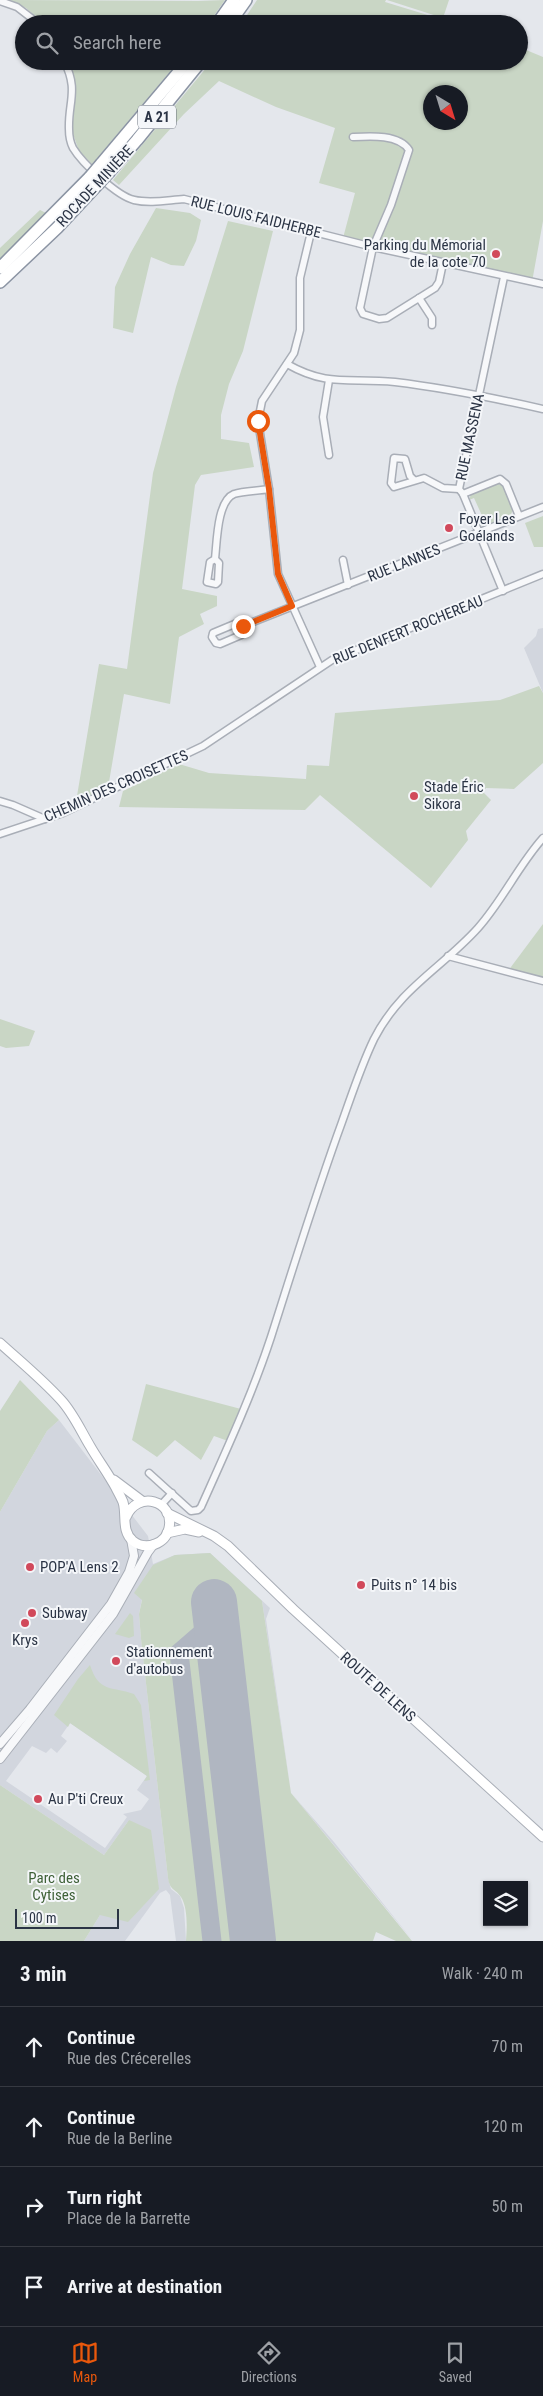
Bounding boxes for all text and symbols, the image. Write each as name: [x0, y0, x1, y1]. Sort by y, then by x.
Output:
search box: [15, 15, 528, 70]
icon: search: [33, 29, 61, 57]
text: Search here: [73, 31, 161, 54]
north arrow: [423, 85, 468, 130]
road number: A 21: [138, 105, 176, 128]
street label: ROCADE MINIÈRE: [53, 142, 137, 230]
street label: RUE LOUIS FAIDHERBE: [189, 192, 323, 242]
place label: Parking du Mémorial de la cote 70: [364, 236, 486, 271]
marker: Parking du Mémorial de la cote 70: [490, 248, 502, 260]
street label: RUE MASSENA: [452, 392, 488, 482]
route start: [247, 410, 270, 433]
place label: Foyer Les Goélands: [459, 510, 516, 545]
marker: Foyer Les Goélands: [443, 522, 455, 534]
street label: RUE LANNES: [365, 540, 443, 586]
street label: RUE DENFERT ROCHEREAU: [330, 592, 486, 668]
route end: [232, 615, 255, 638]
street label: CHEMIN DES CROISETTES: [41, 746, 191, 826]
place label: Stade Éric Sikora: [424, 778, 484, 813]
marker: Stade Éric Sikora: [408, 790, 420, 802]
place label: POP'A Lens 2: [40, 1558, 119, 1576]
marker: POP'A Lens 2: [24, 1561, 36, 1573]
place label: Puits n° 14 bis: [371, 1576, 457, 1594]
marker: Puits n° 14 bis: [355, 1579, 367, 1591]
place label: Subway: [42, 1604, 88, 1622]
marker: Subway: [26, 1607, 38, 1619]
marker: Krys: [19, 1617, 31, 1629]
place label: Krys: [12, 1631, 38, 1649]
place label: Stationnement d'autobus: [126, 1643, 212, 1678]
street label: ROUTE DE LENS: [337, 1648, 420, 1726]
marker: Stationnement d'autobus: [110, 1655, 122, 1667]
place label: Au P'ti Creux: [48, 1790, 124, 1808]
marker: Au P'ti Creux: [32, 1793, 44, 1805]
park label: Parc des Cytises: [28, 1869, 80, 1904]
map controls: [483, 1881, 528, 1926]
button: layers: [483, 1881, 528, 1926]
scale bar: [15, 1906, 119, 1929]
text: 100 m: [22, 1910, 57, 1926]
text: 3 min: [20, 1962, 67, 1986]
text: Walk · 240 m: [442, 1964, 523, 1983]
text: Continue: [67, 2026, 135, 2049]
icon: ahead: [20, 2033, 48, 2061]
text: 70 m: [491, 2037, 523, 2056]
text: Rue des Crécerelles: [67, 2049, 191, 2068]
text: Continue: [67, 2106, 135, 2129]
icon: ahead: [20, 2113, 48, 2141]
text: 120 m: [484, 2117, 523, 2136]
text: Rue de la Berline: [67, 2129, 172, 2148]
text: Turn right: [67, 2186, 142, 2209]
icon: right: [20, 2193, 48, 2221]
text: 50 m: [491, 2197, 523, 2216]
text: Place de la Barrette: [67, 2209, 190, 2228]
icon: arrive: [20, 2273, 48, 2301]
text: Arrive at destination: [67, 2275, 222, 2298]
tab: Map: [71, 2339, 99, 2385]
tab: Directions: [241, 2339, 297, 2385]
tab: Saved: [439, 2339, 472, 2385]

